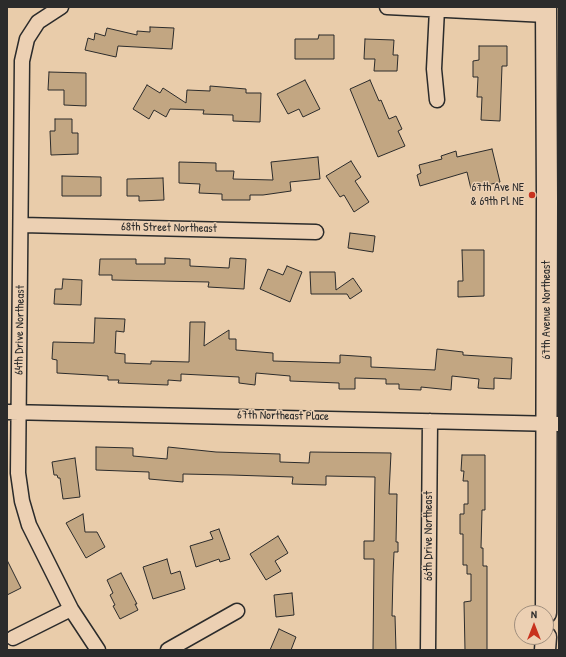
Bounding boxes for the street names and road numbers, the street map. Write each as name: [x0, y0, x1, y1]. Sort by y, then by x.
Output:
street label: 68th Street Northeast: [121, 220, 217, 236]
street label: 67th Avenue Northeast: [540, 260, 554, 360]
street label: 64th Drive Northeast: [12, 285, 28, 375]
street label: 67th Northeast Place: [237, 408, 329, 424]
street label: 66th Drive Northeast: [422, 491, 436, 581]

